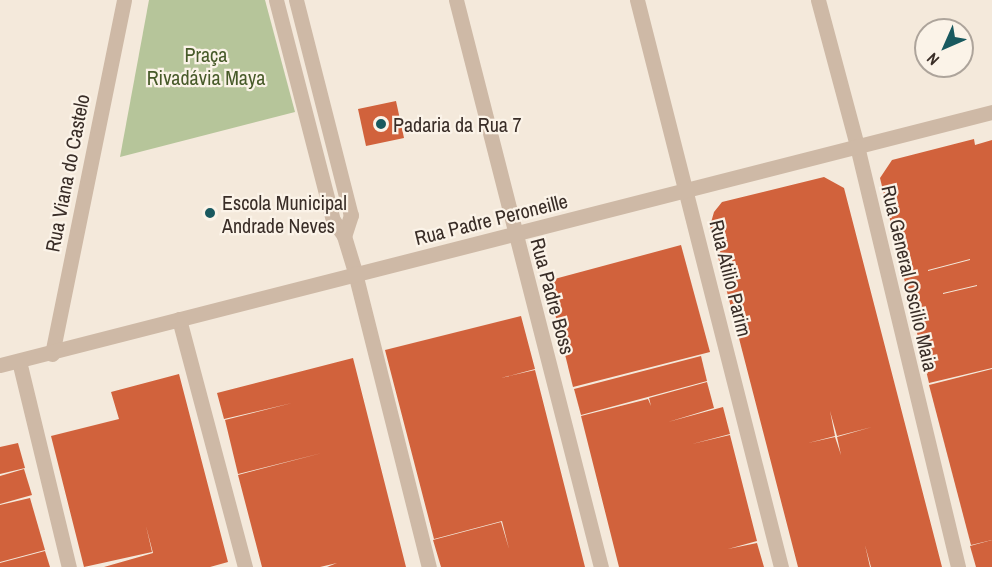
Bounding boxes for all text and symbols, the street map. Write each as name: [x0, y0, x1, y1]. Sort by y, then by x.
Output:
north arrow: [914, 18, 974, 78]
park label: Praça Rivadávia Maya: [147, 43, 265, 90]
text: N: [922, 48, 944, 70]
street label: Rua Viana do Castelo: [40, 92, 94, 254]
place label: Padaria da Rua 7: [393, 112, 522, 136]
marker: Padaria da Rua 7: [374, 117, 388, 131]
street label: Rua General Oscilio Maia: [877, 183, 943, 373]
street label: Rua Padre Peroneille: [412, 188, 570, 250]
place label: Escola Municipal Andrade Neves: [222, 190, 347, 237]
marker: Escola Municipal Andrade Neves: [203, 206, 217, 220]
street label: Rua Atilio Parim: [705, 217, 757, 339]
street label: Rua Padre Boss: [526, 235, 580, 357]

